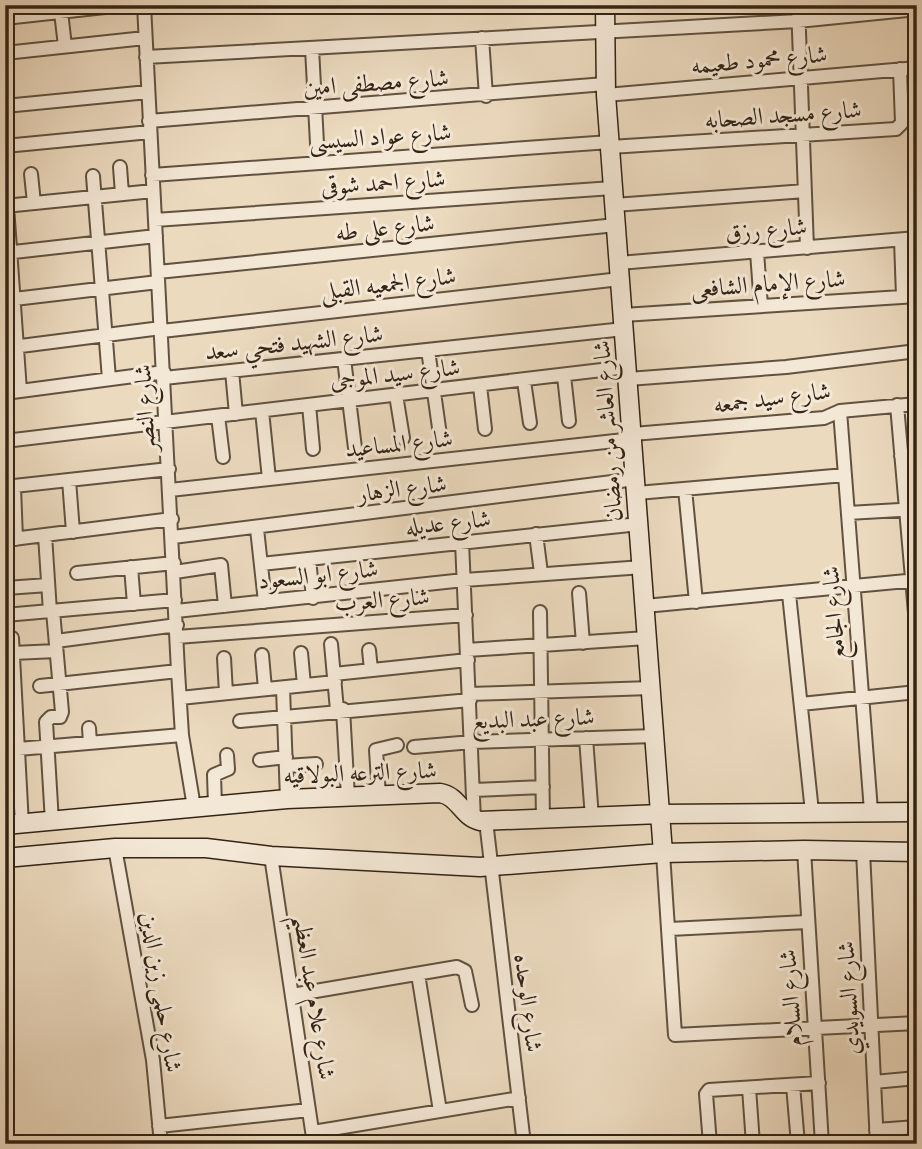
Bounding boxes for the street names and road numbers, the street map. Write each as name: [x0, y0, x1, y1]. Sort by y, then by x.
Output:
street label: شارع محمود طعيمه: [689, 39, 829, 85]
street label: شارع مصطفى امين: [302, 62, 450, 108]
street label: شارع مسجد الصحابه: [703, 94, 863, 140]
street label: شارع عواد السيسى: [308, 117, 453, 161]
street label: شارع احمد شوقى: [320, 163, 447, 207]
street label: شارع على طه: [334, 207, 437, 253]
street label: شارع رزق: [724, 211, 809, 253]
street label: شارع الجمعيه القبلى: [318, 260, 458, 312]
street label: شارع الإمام الشافعى: [690, 263, 847, 310]
street label: شارع الشهيد فتحي سعد: [203, 318, 385, 375]
street label: شارع العاشر من رمضان: [586, 339, 634, 523]
street label: شارع سيد الموجى: [328, 352, 462, 400]
street label: شارع النصر: [127, 363, 167, 455]
street label: شارع سيد جمعه: [712, 375, 833, 425]
street label: شارع المساعيد: [344, 423, 455, 469]
street label: شارع الزهار: [353, 468, 449, 514]
street label: شارع عديله: [404, 503, 493, 547]
street label: شارع ابو السعود: [256, 553, 380, 601]
street label: شارع الجامع: [815, 565, 859, 661]
street label: شارع العرب: [333, 581, 431, 623]
street label: شارع عبد البديع: [471, 701, 595, 743]
street label: شارع الترعه البولاقيه: [283, 755, 438, 795]
street label: شارع حلمى زين الدين: [129, 909, 189, 1075]
street label: شارع علام عبد العظيم: [278, 912, 342, 1083]
street label: شارع السويدي: [831, 940, 871, 1056]
street label: شارع السلام: [772, 948, 815, 1048]
street label: شارع الوحده: [503, 952, 549, 1055]

